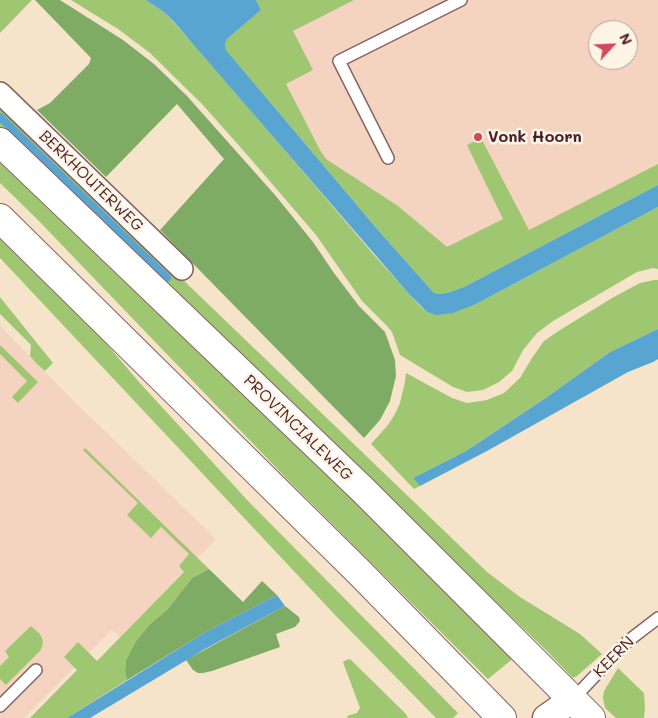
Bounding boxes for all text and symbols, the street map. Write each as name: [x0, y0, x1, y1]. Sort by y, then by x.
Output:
north arrow: [588, 20, 638, 70]
text: N: [615, 30, 637, 48]
street label: BERKHOUTERWEG: [35, 126, 147, 236]
place label: Vonk Hoorn: [488, 127, 582, 147]
marker: Vonk Hoorn: [472, 131, 484, 143]
street label: PROVINCIALEWEG: [240, 371, 356, 485]
street label: KEERN: [589, 632, 639, 682]

